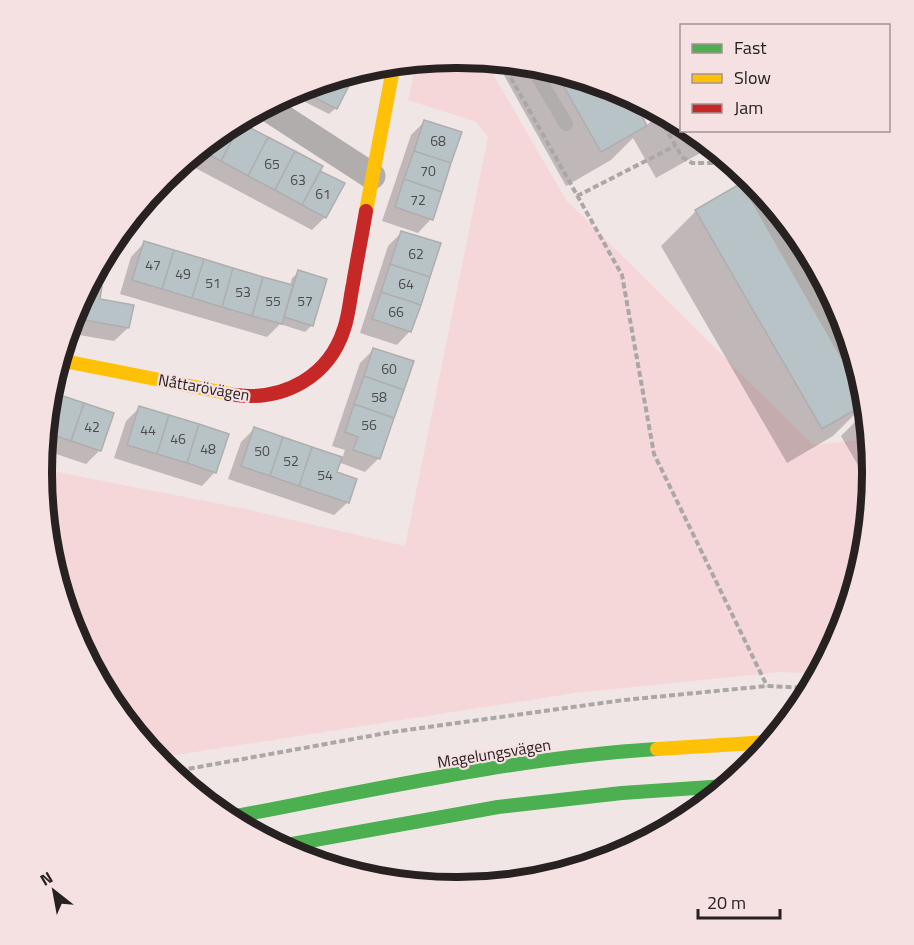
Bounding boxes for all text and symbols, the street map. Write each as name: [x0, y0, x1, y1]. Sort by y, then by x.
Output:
legend: [680, 24, 890, 132]
text: Fast: [734, 34, 767, 61]
text: Slow: [734, 64, 771, 91]
text: Jam: [734, 94, 763, 121]
house number: 68: [430, 130, 446, 151]
house number: 65: [264, 153, 280, 174]
house number: 70: [420, 160, 436, 181]
house number: 63: [290, 169, 306, 190]
house number: 61: [315, 183, 331, 204]
house number: 72: [410, 189, 426, 210]
house number: 62: [408, 243, 424, 264]
house number: 47: [145, 254, 161, 275]
house number: 49: [175, 263, 191, 284]
house number: 51: [205, 272, 221, 293]
house number: 64: [398, 273, 414, 294]
house number: 53: [235, 281, 251, 302]
house number: 55: [265, 290, 281, 311]
house number: 57: [297, 290, 313, 311]
house number: 66: [388, 301, 404, 322]
house number: 60: [381, 358, 397, 379]
street label: Nåttarövägen: [156, 367, 252, 407]
house number: 58: [371, 386, 387, 407]
house number: 56: [361, 414, 377, 435]
house number: 42: [84, 416, 100, 437]
house number: 44: [140, 419, 156, 440]
house number: 46: [170, 428, 186, 449]
house number: 48: [200, 438, 216, 459]
house number: 50: [254, 440, 270, 461]
house number: 52: [283, 450, 299, 471]
house number: 54: [317, 464, 333, 485]
street label: Magelungsvägen: [436, 732, 552, 774]
north arrow: [24, 861, 84, 921]
text: N: [35, 865, 57, 891]
scale bar: [698, 882, 780, 920]
text: 20 m: [707, 889, 746, 916]

